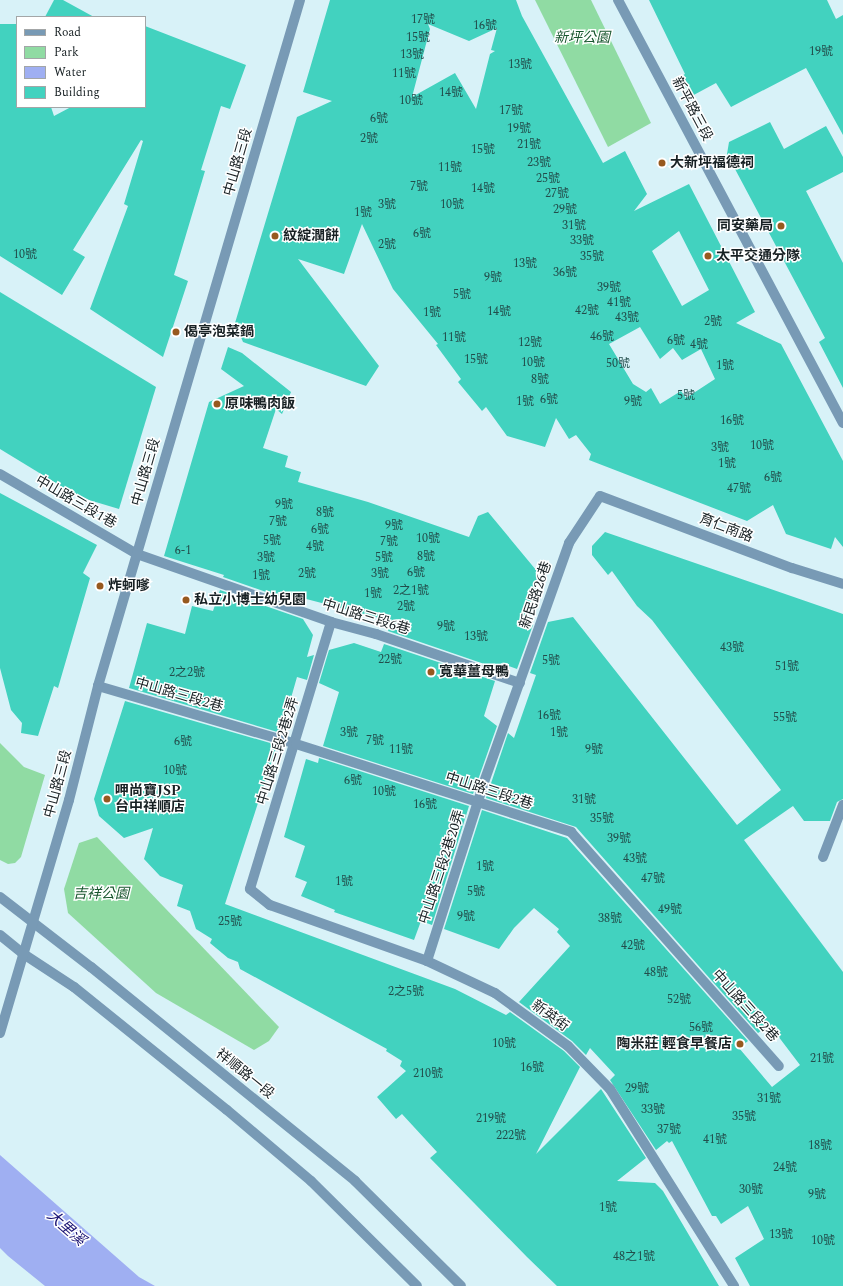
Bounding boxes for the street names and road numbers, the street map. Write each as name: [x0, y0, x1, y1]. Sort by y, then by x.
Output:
street label: 新平路三段: [668, 74, 716, 144]
street label: 中山路三段: [220, 126, 256, 198]
street label: 中山路三段: [128, 436, 164, 508]
street label: 中山路三段1巷: [32, 472, 120, 532]
street label: 育仁南路: [697, 510, 755, 546]
street label: 新民路26巷: [517, 559, 555, 631]
street label: 中山路三段6巷: [320, 596, 412, 638]
street label: 中山路三段2巷: [133, 674, 225, 716]
street label: 中山路三段2巷2弄: [254, 695, 302, 807]
street label: 中山路三段: [41, 748, 75, 820]
street label: 中山路三段2巷: [443, 769, 535, 813]
street label: 中山路三段2巷20弄: [416, 808, 468, 926]
street label: 中山路三段2巷: [708, 967, 782, 1045]
street label: 新英街: [528, 997, 572, 1035]
street label: 祥順路一段: [213, 1045, 277, 1103]

